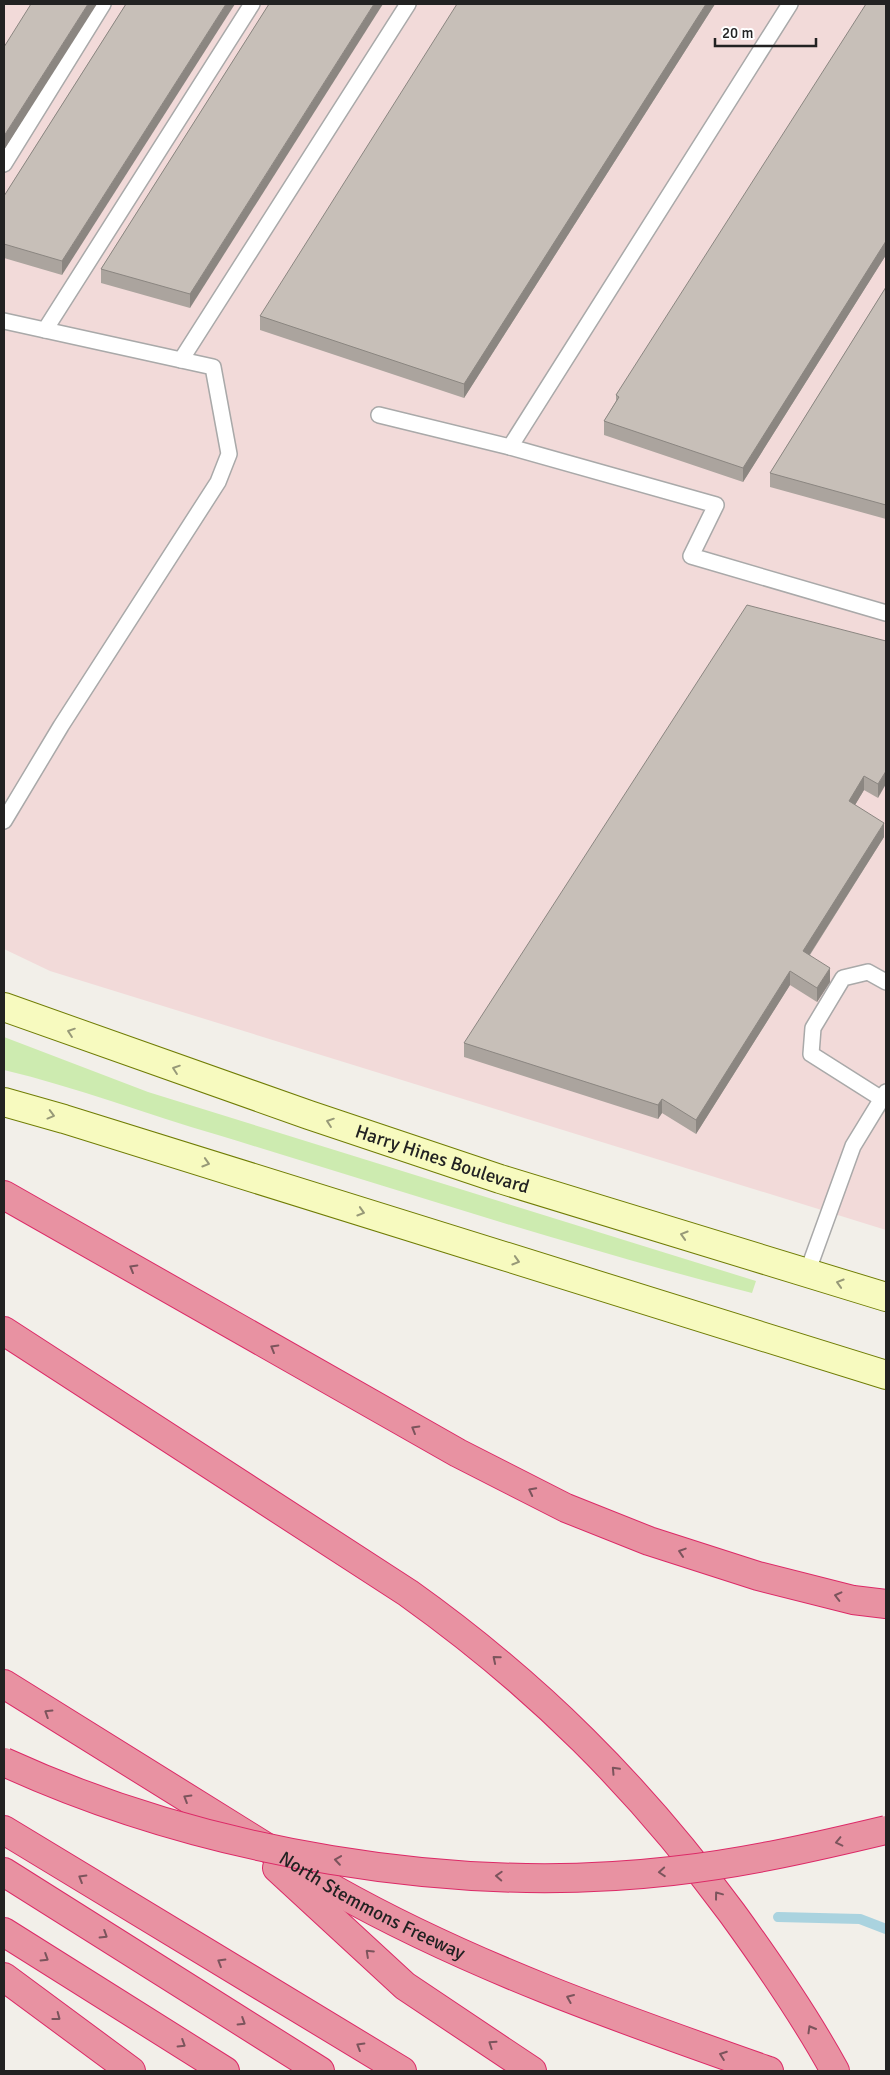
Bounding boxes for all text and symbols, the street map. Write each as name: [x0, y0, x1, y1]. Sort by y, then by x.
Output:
scale bar: [715, 15, 816, 47]
text: 20 m: [722, 24, 753, 42]
one-way arrow: [67, 1028, 76, 1038]
one-way arrow: [172, 1065, 181, 1075]
one-way arrow: [46, 1109, 55, 1120]
one-way arrow: [326, 1118, 334, 1128]
street label: Harry Hines Boulevard: [352, 1119, 532, 1199]
one-way arrow: [201, 1158, 210, 1168]
one-way arrow: [356, 1207, 365, 1217]
one-way arrow: [681, 1230, 689, 1240]
one-way arrow: [511, 1255, 520, 1265]
one-way arrow: [129, 1264, 138, 1274]
one-way arrow: [836, 1278, 844, 1288]
one-way arrow: [271, 1345, 280, 1355]
one-way arrow: [412, 1425, 421, 1435]
one-way arrow: [528, 1487, 537, 1497]
one-way arrow: [678, 1547, 687, 1557]
one-way arrow: [834, 1591, 843, 1602]
one-way arrow: [493, 1657, 502, 1665]
one-way arrow: [45, 1709, 54, 1719]
one-way arrow: [612, 1767, 621, 1776]
one-way arrow: [183, 1794, 192, 1804]
one-way arrow: [834, 1836, 843, 1847]
street label: North Stemmons Freeway: [275, 1846, 469, 1965]
one-way arrow: [333, 1856, 342, 1866]
one-way arrow: [657, 1866, 665, 1877]
one-way arrow: [495, 1870, 503, 1881]
one-way arrow: [78, 1874, 87, 1884]
one-way arrow: [716, 1892, 724, 1901]
one-way arrow: [99, 1929, 108, 1939]
one-way arrow: [366, 1950, 375, 1959]
one-way arrow: [40, 1951, 49, 1961]
one-way arrow: [217, 1959, 226, 1969]
one-way arrow: [566, 1994, 575, 2005]
one-way arrow: [51, 2011, 60, 2019]
one-way arrow: [236, 2016, 245, 2025]
one-way arrow: [807, 2025, 817, 2034]
one-way arrow: [177, 2038, 186, 2048]
one-way arrow: [488, 2041, 497, 2050]
one-way arrow: [356, 2043, 365, 2053]
one-way arrow: [719, 2051, 727, 2061]

